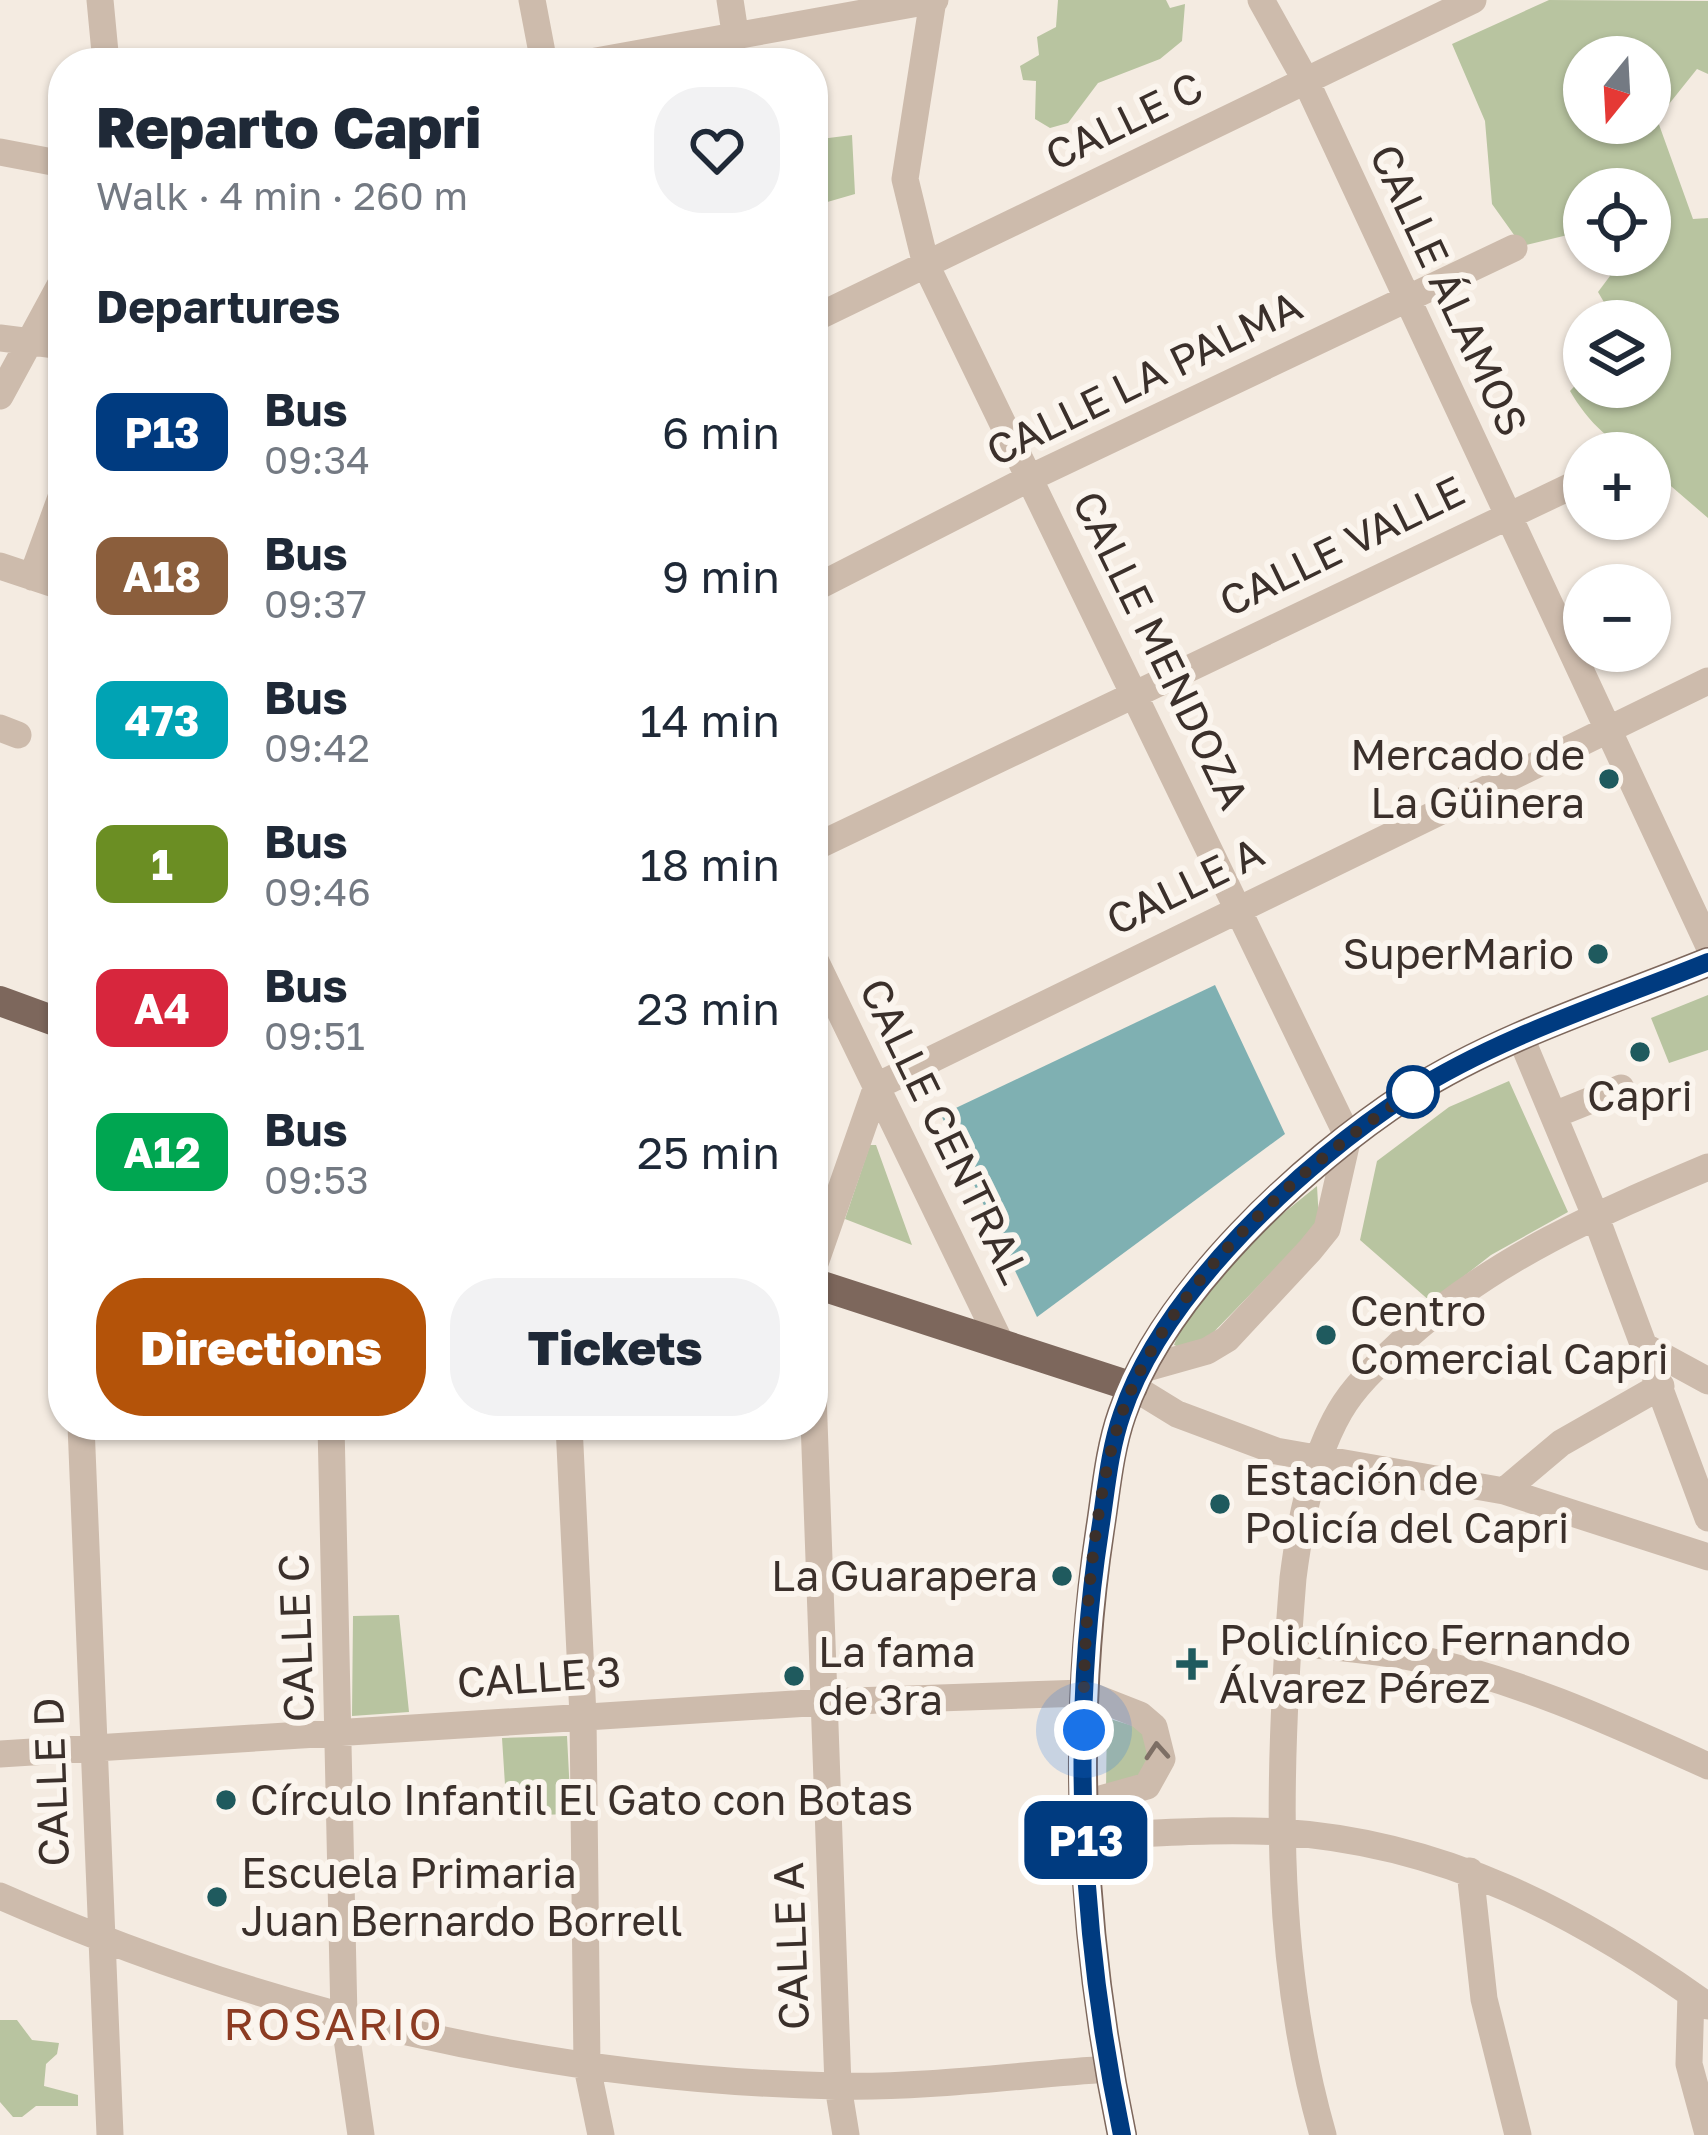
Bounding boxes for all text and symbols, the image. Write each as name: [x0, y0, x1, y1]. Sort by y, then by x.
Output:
north arrow: [1563, 36, 1671, 144]
map controls: [1563, 36, 1671, 672]
street label: CALLE C: [1037, 61, 1210, 179]
button: heart: [654, 87, 780, 213]
text: Reparto Capri: [96, 92, 481, 161]
street label: CALLE ÁLAMOS: [1361, 136, 1539, 443]
button: locate: [1563, 168, 1671, 276]
text: Walk · 4 min · 260 m: [96, 172, 468, 219]
text: Departures: [96, 279, 340, 333]
street label: CALLE LA PALMA: [978, 279, 1309, 475]
button: layers: [1563, 300, 1671, 408]
text: Bus: [264, 382, 348, 436]
text: 6 min: [662, 405, 780, 459]
text: P13: [124, 407, 200, 457]
button: +: [1563, 432, 1671, 540]
text: 09:34: [264, 436, 370, 483]
street label: CALLE VALLE: [1211, 464, 1472, 626]
street label: CALLE MENDOZA: [1063, 483, 1260, 816]
text: Bus: [264, 526, 348, 580]
text: 9 min: [662, 549, 780, 603]
text: A18: [123, 551, 201, 601]
button: −: [1563, 564, 1671, 672]
text: 09:37: [264, 580, 367, 627]
text: Bus: [264, 670, 348, 724]
text: 14 min: [640, 693, 780, 747]
text: 473: [125, 695, 199, 745]
text: 09:42: [264, 724, 370, 771]
place label: Mercado de La Güinera: [1350, 729, 1585, 827]
marker: Mercado de La Güinera: [1596, 766, 1622, 792]
text: Bus: [264, 814, 348, 868]
street label: CALLE A: [1098, 826, 1271, 944]
text: 18 min: [640, 837, 780, 891]
text: 1: [151, 839, 173, 889]
text: 09:46: [264, 868, 371, 915]
place label: SuperMario: [1342, 928, 1574, 978]
marker: SuperMario: [1585, 941, 1611, 967]
text: Bus: [264, 958, 348, 1012]
street label: CALLE CENTRAL: [851, 970, 1041, 1291]
text: 23 min: [637, 981, 780, 1035]
text: A4: [134, 983, 190, 1033]
text: 09:51: [264, 1012, 365, 1059]
marker: Capri: [1627, 1039, 1653, 1065]
unlabelled marker: [1388, 1067, 1438, 1117]
place label: Capri: [1587, 1070, 1693, 1120]
text: Bus: [264, 1102, 348, 1156]
text: 25 min: [637, 1125, 780, 1179]
text: A12: [123, 1127, 201, 1177]
text: 09:53: [264, 1156, 369, 1203]
button: Directions: [96, 1278, 426, 1416]
button: Tickets: [450, 1278, 780, 1416]
place label: Centro Comercial Capri: [1350, 1285, 1669, 1383]
marker: Centro Comercial Capri: [1313, 1322, 1339, 1348]
place label: Estación de Policía del Capri: [1244, 1454, 1569, 1552]
marker: Estación de Policía del Capri: [1207, 1491, 1233, 1517]
place label: La Guarapera: [771, 1550, 1038, 1600]
street label: CALLE C: [267, 1553, 323, 1723]
marker: La Guarapera: [1049, 1563, 1075, 1589]
place label: Policlínico Fernando Álvarez Pérez: [1219, 1614, 1631, 1712]
place label: La fama de 3ra: [818, 1626, 976, 1724]
street label: CALLE 3: [455, 1645, 623, 1707]
marker: Policlínico Fernando Álvarez Pérez: [1176, 1648, 1208, 1680]
marker: La fama de 3ra: [781, 1663, 807, 1689]
street label: CALLE D: [22, 1697, 78, 1867]
your location: [1054, 1700, 1114, 1760]
one-way arrow: [1144, 1741, 1170, 1759]
place label: Círculo Infantil El Gato con Botas: [250, 1774, 913, 1824]
marker: Círculo Infantil El Gato con Botas: [213, 1787, 239, 1813]
line badge: P13: [1017, 1801, 1155, 1879]
text: P13: [1048, 1815, 1124, 1865]
place label: Escuela Primaria Juan Bernardo Borrell: [241, 1847, 683, 1945]
street label: CALLE A: [762, 1861, 818, 2031]
marker: Escuela Primaria Juan Bernardo Borrell: [204, 1884, 230, 1910]
district label: ROSARIO: [223, 1996, 445, 2050]

